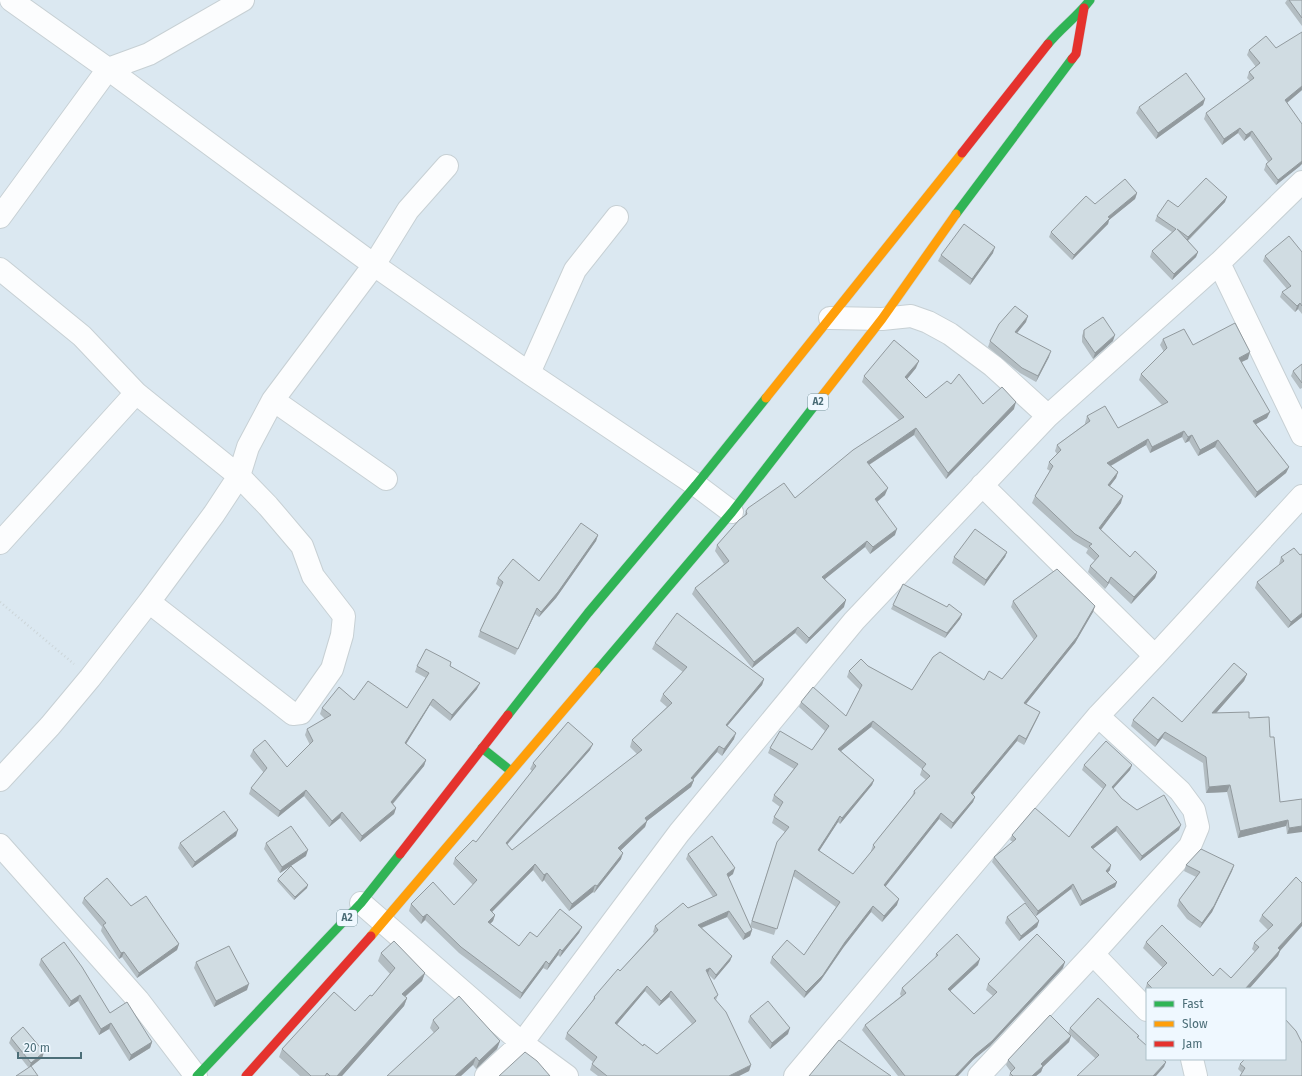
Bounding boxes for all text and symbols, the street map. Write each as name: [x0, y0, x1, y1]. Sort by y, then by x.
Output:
road number: A2: [808, 394, 828, 410]
road number: A2: [337, 910, 357, 926]
legend: [1146, 988, 1286, 1060]
text: Fast: [1182, 997, 1204, 1011]
text: Slow: [1182, 1017, 1208, 1031]
scale bar: [18, 1034, 81, 1060]
text: Jam: [1182, 1037, 1202, 1051]
text: 20 m: [24, 1041, 50, 1055]

